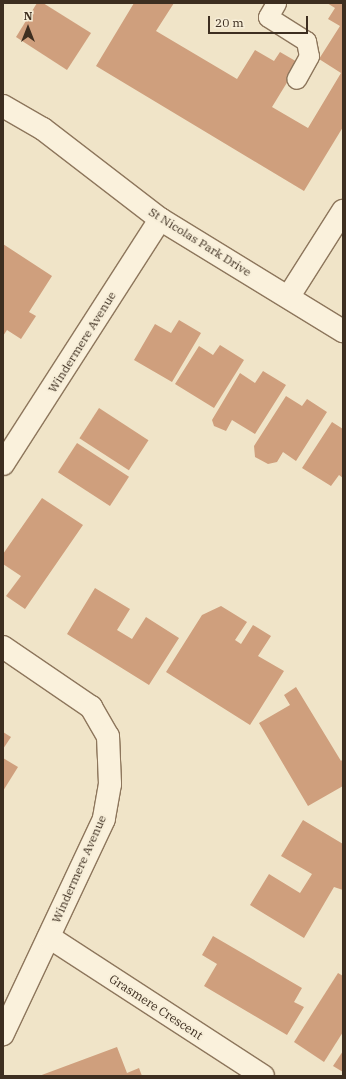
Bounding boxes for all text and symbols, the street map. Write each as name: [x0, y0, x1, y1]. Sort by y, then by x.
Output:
north arrow: [8, 8, 48, 48]
scale bar: [210, 8, 310, 34]
text: N: [24, 9, 32, 23]
text: 20 m: [215, 15, 244, 30]
street label: St Nicolas Park Drive: [146, 205, 254, 279]
street label: Windermere Avenue: [45, 289, 119, 395]
street label: Windermere Avenue: [49, 813, 109, 925]
street label: Grasmere Crescent: [107, 971, 205, 1043]

